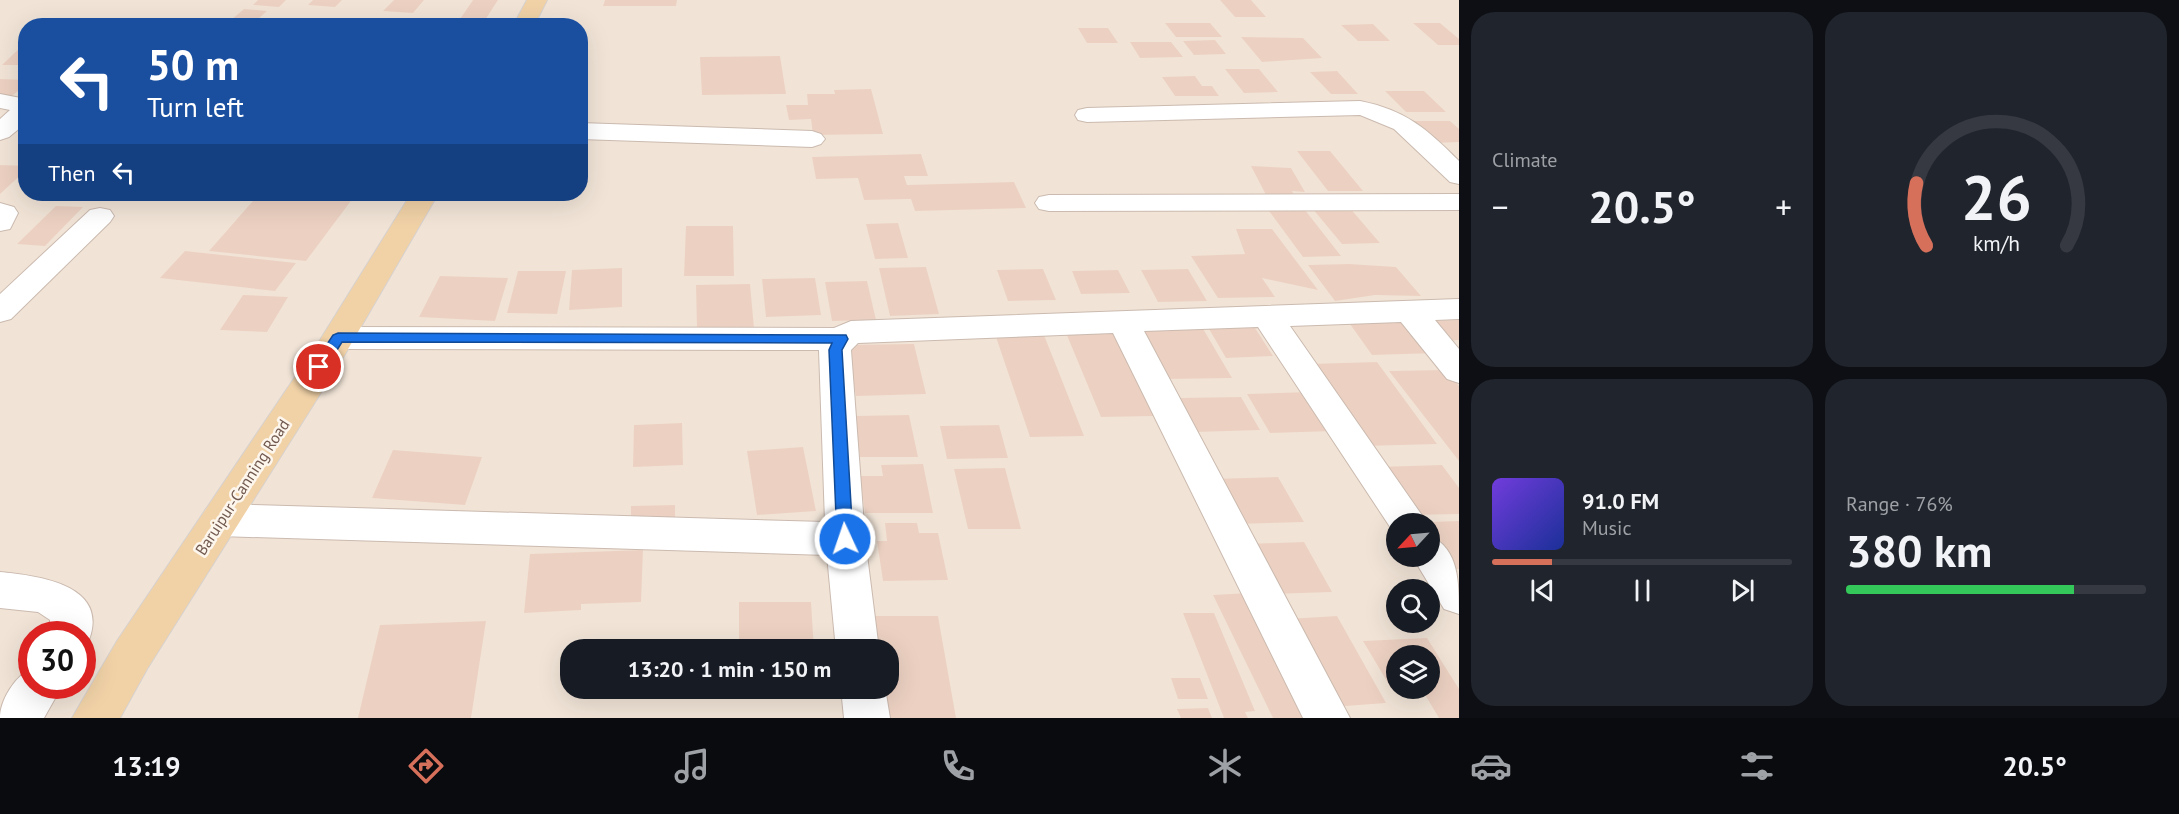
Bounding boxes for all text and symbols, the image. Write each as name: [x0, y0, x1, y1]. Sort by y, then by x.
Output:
text: 50 m: [147, 37, 239, 92]
icon: left: [48, 42, 126, 120]
text: Turn left: [147, 90, 244, 124]
text: Climate: [1492, 147, 1558, 173]
icon: left: [107, 156, 140, 189]
text: 26: [1961, 156, 2031, 237]
text: Then: [48, 159, 95, 187]
text: 20.5°: [1588, 177, 1696, 235]
text: −: [1492, 185, 1509, 228]
text: +: [1775, 185, 1792, 228]
text: km/h: [1972, 230, 2019, 258]
pin: [293, 341, 344, 392]
icon: arrive: [302, 350, 335, 383]
street label: Baruipur-Canning Road: [191, 415, 293, 559]
text: 91.0 FM: [1582, 487, 1659, 515]
text: Range · 76%: [1846, 491, 1953, 517]
position arrow: [813, 507, 877, 571]
north arrow: [1386, 513, 1440, 567]
map controls: [1386, 513, 1440, 699]
text: Music: [1582, 515, 1631, 541]
text: 380 km: [1846, 521, 1992, 579]
icon: previous: [1526, 574, 1559, 607]
icon: pause: [1626, 574, 1659, 607]
icon: next: [1726, 574, 1759, 607]
button: search: [1386, 579, 1440, 633]
speed limit sign: 30: [18, 621, 96, 699]
button: layers: [1386, 645, 1440, 699]
text: 13:20 · 1 min · 150 m: [628, 655, 831, 683]
icon: directions: [405, 745, 447, 787]
icon: music: [671, 745, 713, 787]
icon: phone: [937, 745, 979, 787]
icon: climate: [1204, 745, 1246, 787]
icon: car: [1470, 745, 1512, 787]
icon: filters: [1736, 745, 1778, 787]
text: 13:19: [112, 749, 181, 783]
text: 20.5°: [2002, 749, 2067, 783]

